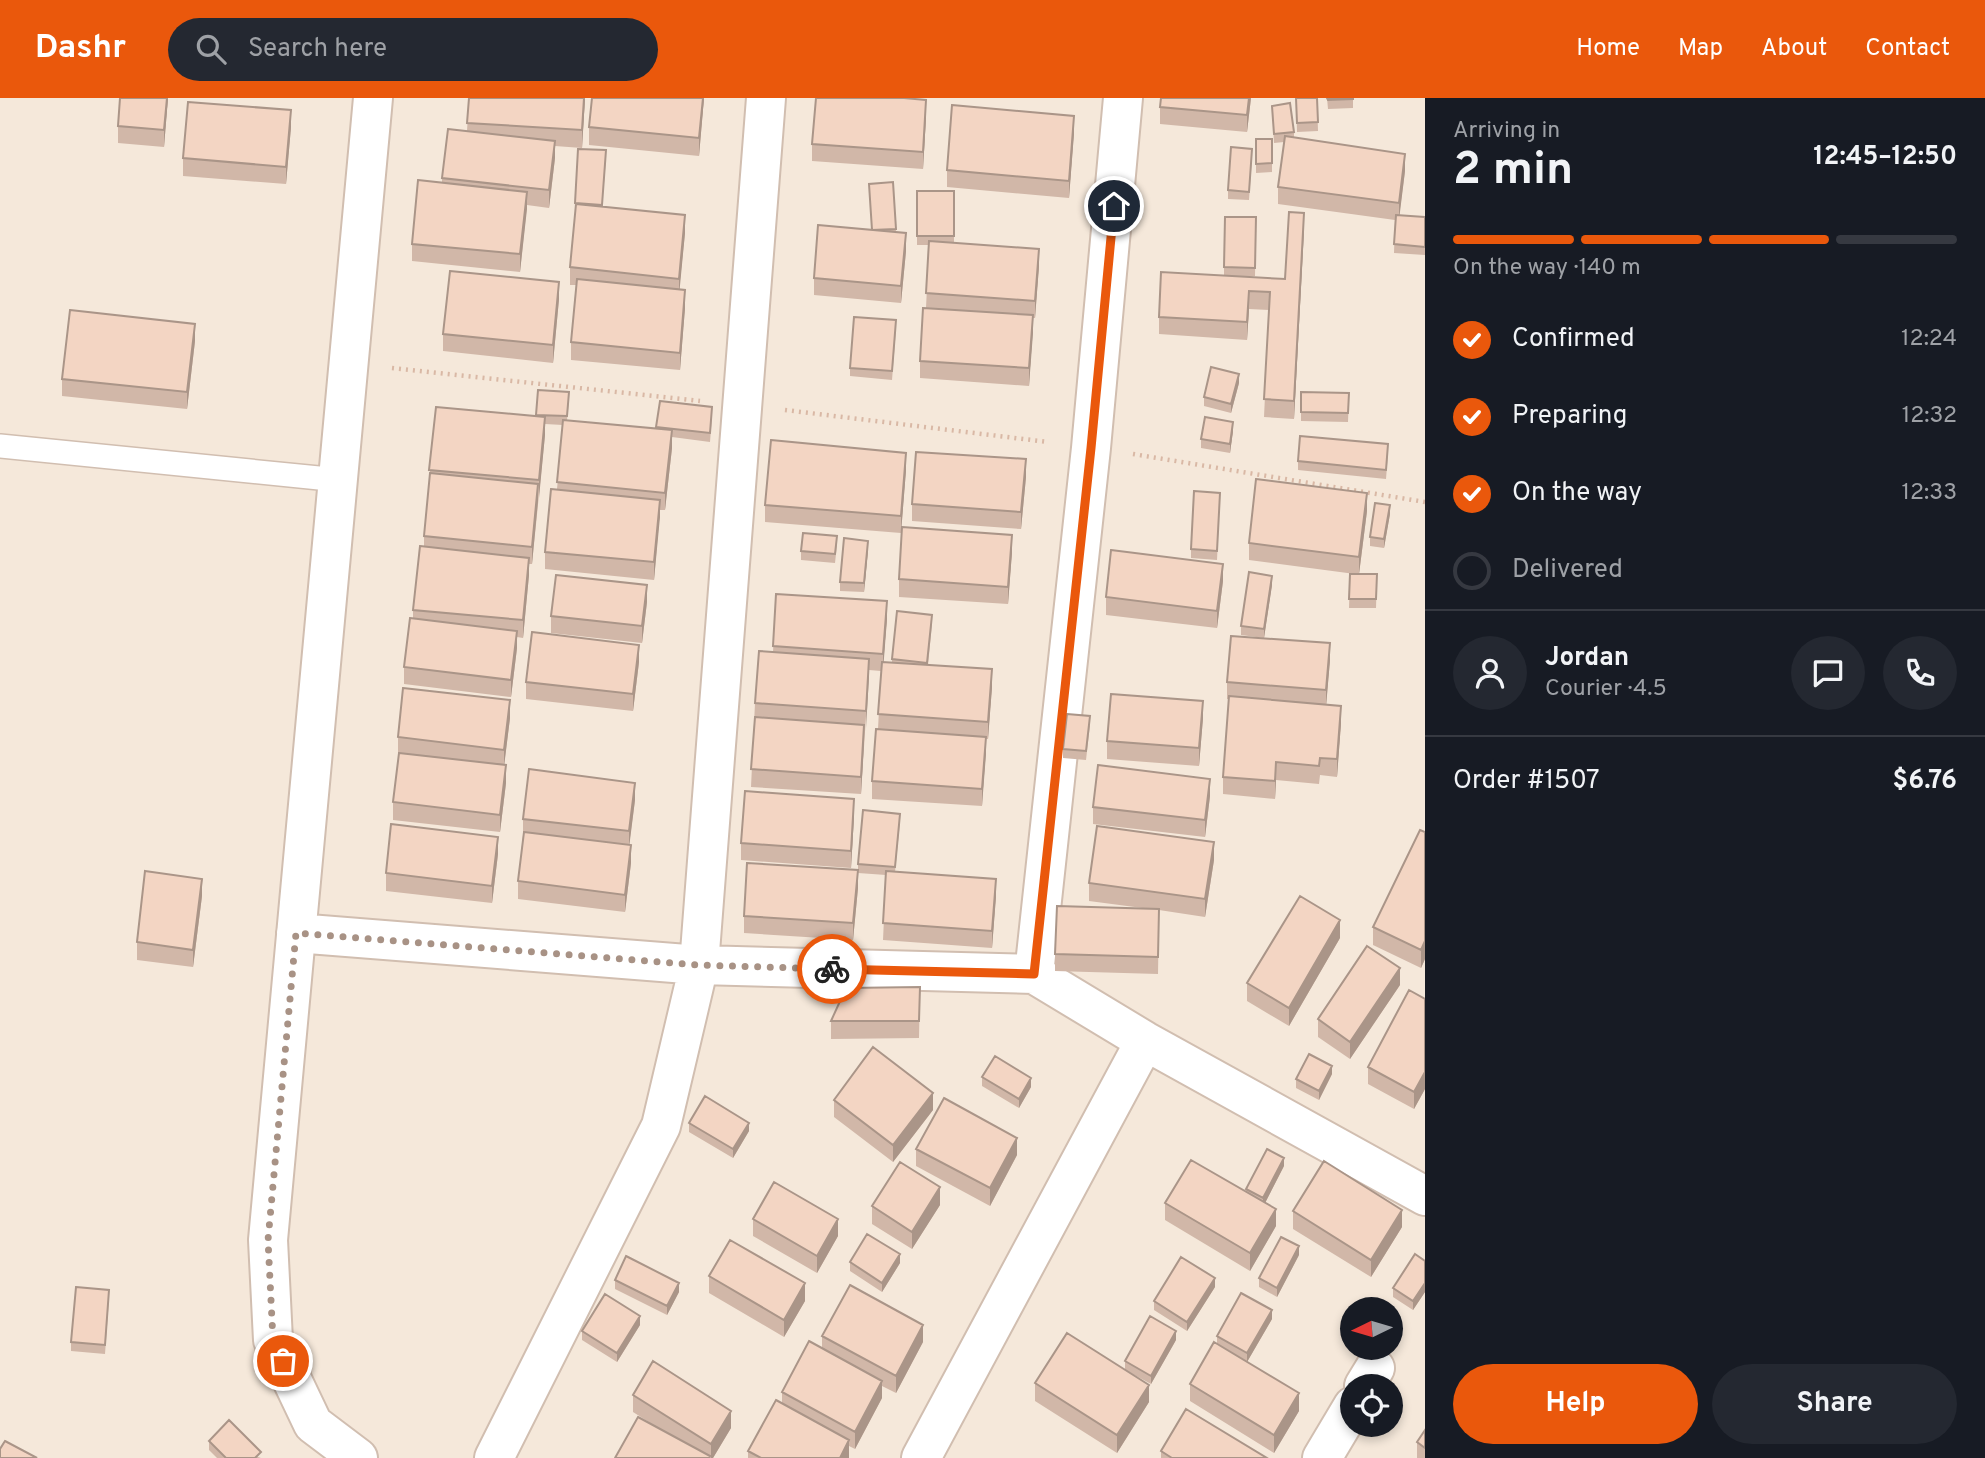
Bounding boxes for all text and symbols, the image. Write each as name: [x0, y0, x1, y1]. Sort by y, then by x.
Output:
search box: [168, 18, 658, 81]
text: Dashr: [35, 28, 126, 70]
icon: search: [192, 30, 230, 68]
text: Search here: [248, 33, 387, 66]
text: Home: [1576, 34, 1640, 64]
text: Map: [1678, 34, 1723, 64]
text: About: [1761, 34, 1827, 64]
text: Contact: [1865, 34, 1950, 64]
text: Arriving in: [1453, 117, 1560, 146]
text: 12:45–12:50: [1813, 141, 1957, 174]
text: 2 min: [1453, 142, 1573, 201]
pin: [1084, 176, 1144, 236]
icon: home: [1095, 187, 1133, 225]
text: On the way · 140 m: [1453, 254, 1641, 283]
icon: check: [1453, 321, 1491, 359]
text: Confirmed: [1512, 323, 1635, 356]
text: 12:24: [1901, 325, 1957, 354]
icon: check: [1453, 398, 1491, 436]
text: Preparing: [1512, 400, 1627, 433]
text: 12:32: [1902, 402, 1957, 431]
icon: check: [1453, 475, 1491, 513]
text: On the way: [1512, 477, 1642, 510]
text: 12:33: [1901, 479, 1957, 508]
text: Delivered: [1512, 554, 1623, 587]
button: person: [1453, 636, 1527, 710]
button: chat: [1791, 636, 1865, 710]
button: phone: [1883, 636, 1957, 710]
text: Jordan: [1545, 642, 1629, 675]
text: Courier · 4.5: [1545, 675, 1667, 704]
text: Order #1507: [1453, 765, 1600, 798]
text: $6.76: [1893, 765, 1957, 798]
courier: [797, 934, 867, 1004]
icon: bike: [813, 950, 851, 988]
north arrow: [1340, 1297, 1404, 1360]
map controls: [1340, 1297, 1403, 1437]
pin: [253, 1331, 313, 1391]
icon: bag: [264, 1342, 302, 1380]
button: Help: [1453, 1364, 1698, 1444]
button: Share: [1712, 1364, 1957, 1444]
button: locate: [1340, 1374, 1403, 1437]

